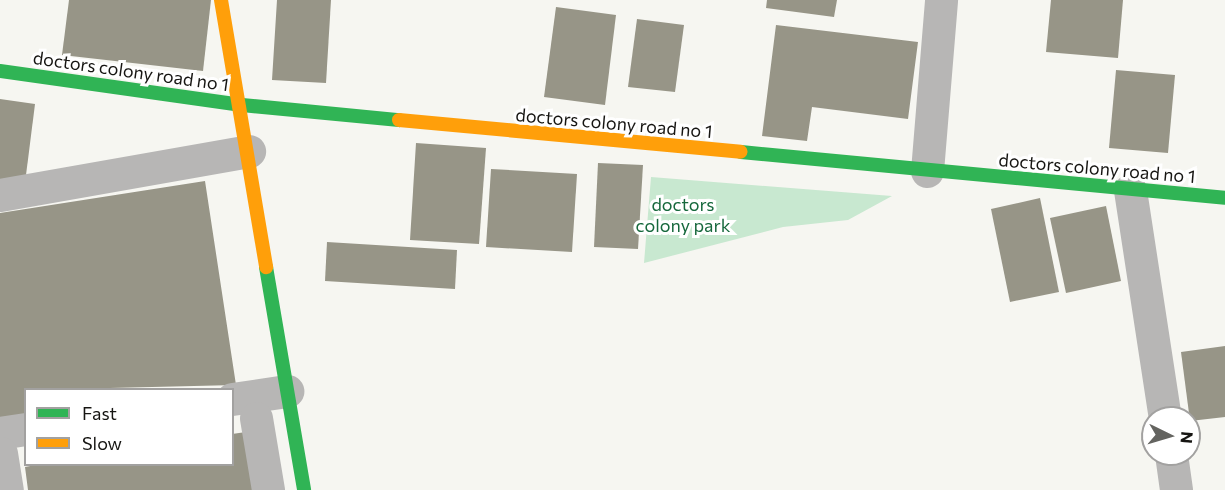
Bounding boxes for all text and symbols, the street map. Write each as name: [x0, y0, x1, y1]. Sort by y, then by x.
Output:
street label: doctors colony road no 1: [32, 47, 230, 95]
street label: doctors colony road no 1: [515, 104, 713, 142]
street label: doctors colony road no 1: [998, 149, 1196, 187]
park label: doctors colony park: [636, 194, 730, 236]
legend: [24, 388, 234, 466]
text: Fast: [82, 402, 117, 424]
north arrow: [1141, 406, 1201, 466]
text: N: [1177, 431, 1197, 444]
text: Slow: [82, 432, 122, 454]

